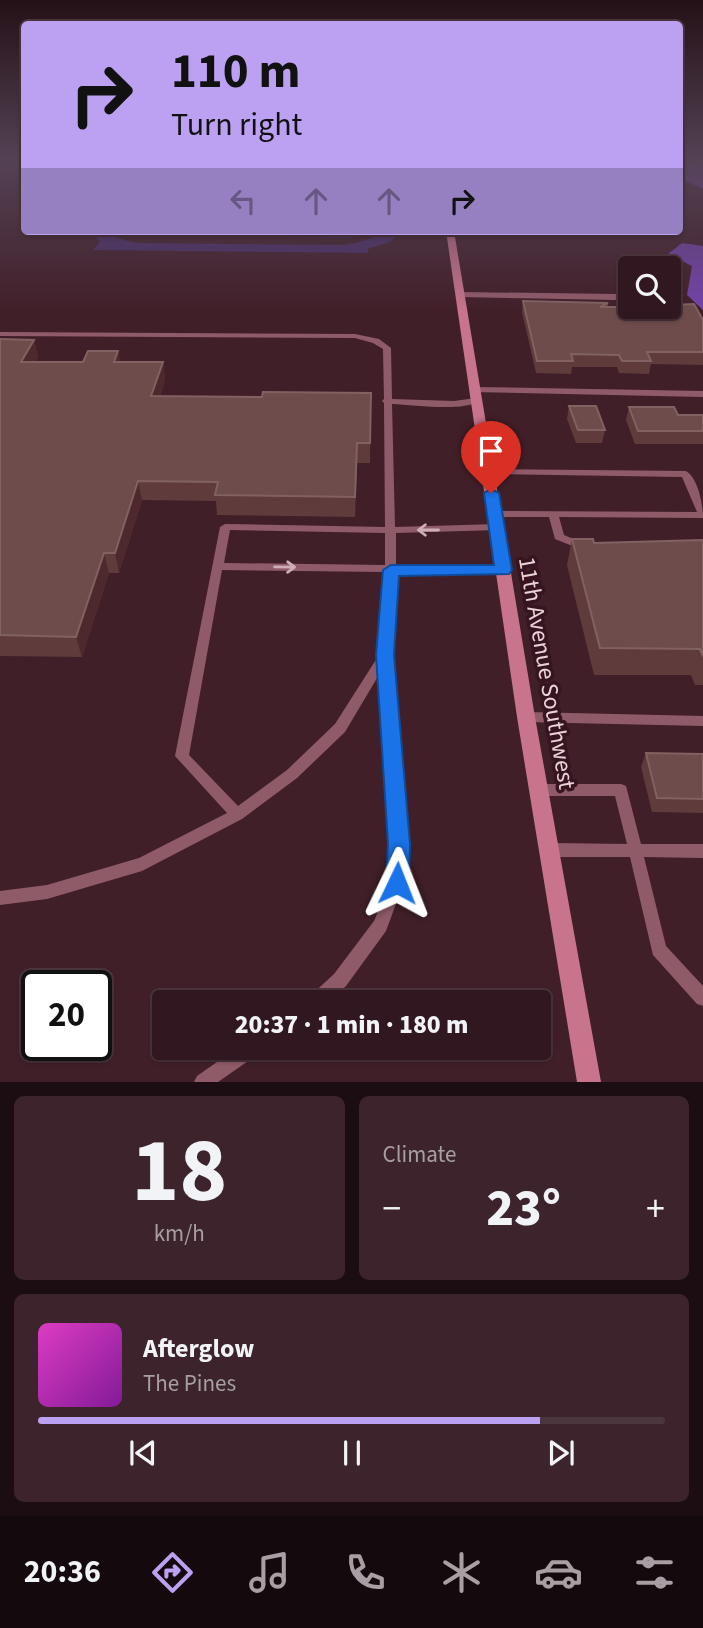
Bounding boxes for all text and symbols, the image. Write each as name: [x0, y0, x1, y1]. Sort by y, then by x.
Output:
text: 110 m: [171, 37, 300, 107]
icon: right: [56, 49, 147, 140]
text: Turn right: [171, 102, 302, 148]
icon: left: [224, 182, 262, 220]
icon: ahead: [297, 182, 335, 220]
icon: ahead: [370, 182, 408, 220]
icon: right: [443, 182, 481, 220]
map controls: [618, 256, 681, 319]
button: search: [618, 256, 681, 319]
pin: [461, 421, 521, 493]
icon: arrive: [472, 432, 510, 470]
one-way arrow: [417, 523, 440, 537]
street label: 11th Avenue Southwest: [509, 554, 584, 792]
one-way arrow: [273, 561, 296, 574]
position arrow: [360, 846, 434, 920]
speed limit sign: 20: [21, 970, 112, 1061]
text: 20:37 · 1 min · 180 m: [235, 1006, 468, 1043]
text: 18: [131, 1107, 227, 1236]
text: Climate: [383, 1138, 456, 1171]
text: 23°: [486, 1172, 561, 1246]
text: −: [383, 1182, 401, 1236]
text: +: [646, 1182, 665, 1236]
text: km/h: [154, 1217, 205, 1250]
text: Afterglow: [143, 1330, 254, 1367]
text: The Pines: [143, 1367, 236, 1400]
icon: previous: [124, 1434, 162, 1472]
icon: pause: [333, 1434, 371, 1472]
icon: next: [542, 1434, 580, 1472]
icon: directions: [148, 1548, 197, 1597]
icon: music: [245, 1548, 294, 1597]
icon: phone: [341, 1548, 390, 1597]
icon: climate: [437, 1548, 486, 1597]
icon: car: [534, 1548, 583, 1597]
icon: filters: [630, 1548, 679, 1597]
text: 20:36: [24, 1549, 101, 1595]

